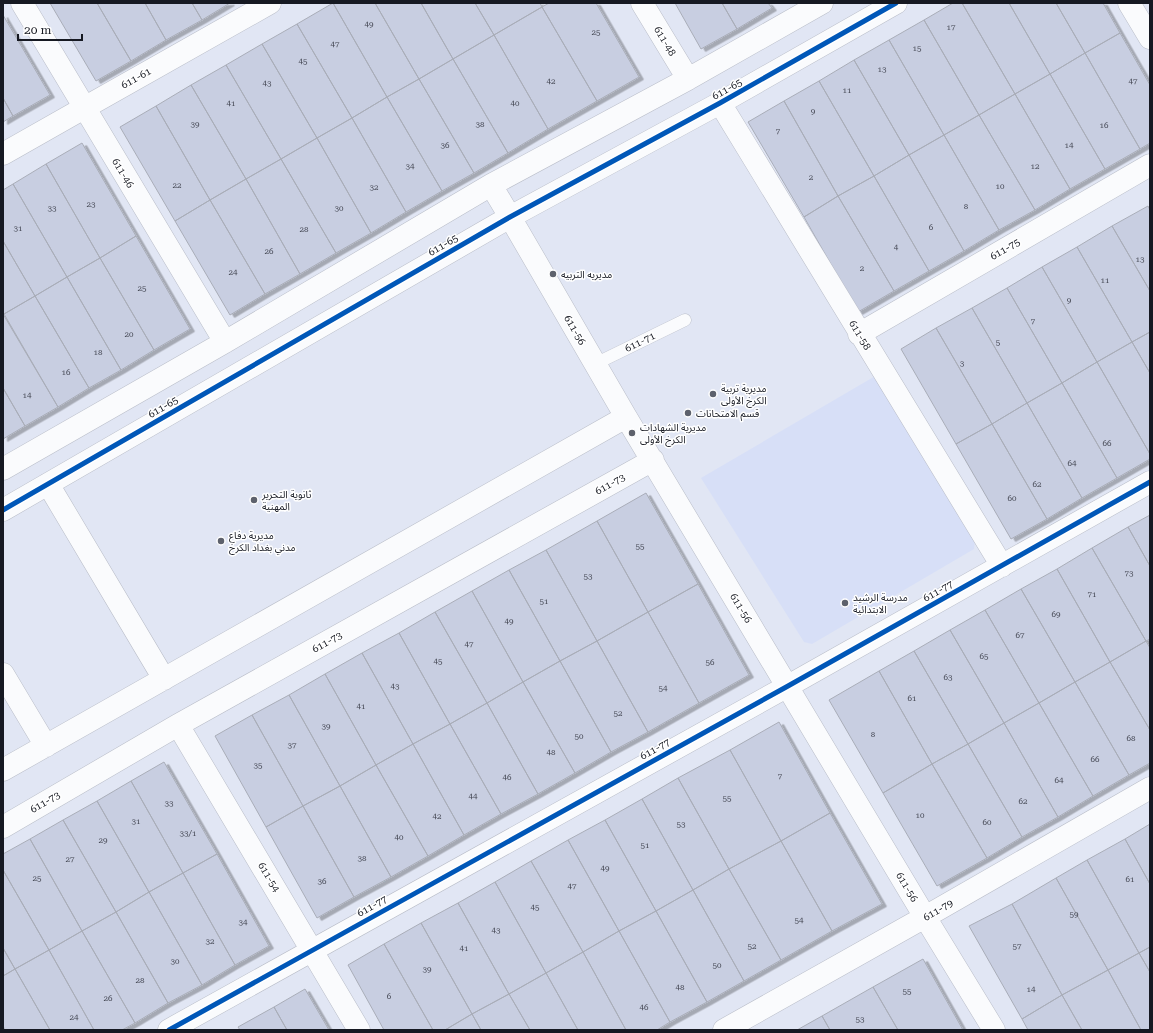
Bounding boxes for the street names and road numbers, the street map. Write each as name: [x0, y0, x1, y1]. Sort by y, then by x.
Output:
street label: 611-48: [652, 24, 678, 58]
street label: 611-61: [119, 65, 153, 91]
street label: 611-65: [710, 76, 744, 102]
street label: 611-46: [110, 156, 136, 190]
street label: 611-65: [426, 232, 460, 258]
street label: 611-75: [988, 236, 1022, 262]
street label: 611-56: [562, 313, 588, 347]
street label: 611-58: [847, 318, 873, 352]
street label: 611-71: [623, 330, 657, 354]
street label: 611-65: [146, 394, 180, 420]
street label: 611-73: [593, 471, 627, 497]
street label: 611-77: [921, 578, 955, 604]
street label: 611-56: [728, 591, 754, 625]
street label: 611-73: [310, 629, 344, 655]
street label: 611-77: [638, 736, 672, 762]
street label: 611-73: [28, 789, 62, 815]
street label: 611-54: [256, 860, 282, 894]
street label: 611-56: [894, 870, 920, 904]
street label: 611-77: [355, 893, 389, 919]
street label: 611-79: [921, 897, 955, 923]

